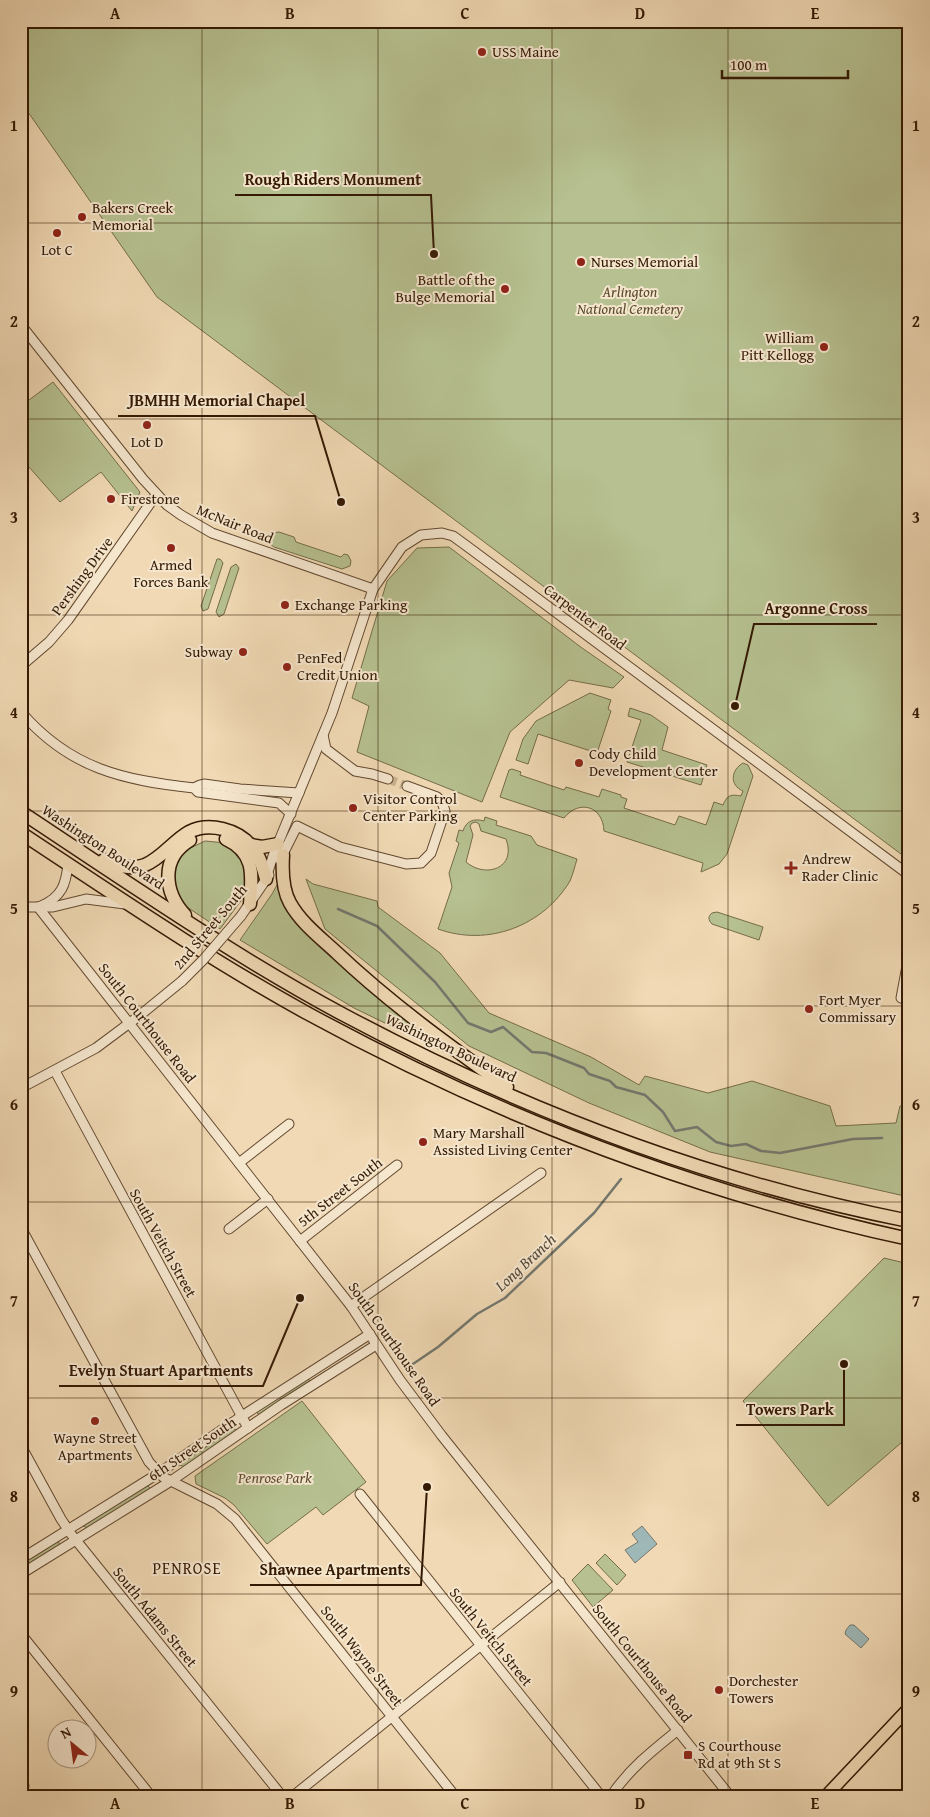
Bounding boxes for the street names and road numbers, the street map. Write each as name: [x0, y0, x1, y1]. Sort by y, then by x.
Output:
street label: McNair Road: [194, 499, 277, 548]
street label: Pershing Drive: [46, 532, 117, 619]
street label: Carpenter Road: [540, 579, 631, 655]
street label: Washington Boulevard: [38, 799, 169, 894]
street label: 2nd Street South: [168, 879, 252, 974]
street label: South Courthouse Road: [94, 958, 201, 1087]
street label: Washington Boulevard: [382, 1008, 520, 1087]
street label: 5th Street South: [293, 1151, 387, 1231]
street label: South Veitch Street: [125, 1184, 202, 1302]
street label: South Courthouse Road: [344, 1277, 445, 1410]
street label: 6th Street South: [143, 1411, 240, 1486]
street label: South Adams Street: [108, 1562, 203, 1672]
street label: South Veitch Street: [445, 1583, 538, 1691]
street label: South Courthouse Road: [588, 1599, 697, 1727]
street label: South Wayne Street: [316, 1601, 409, 1711]

